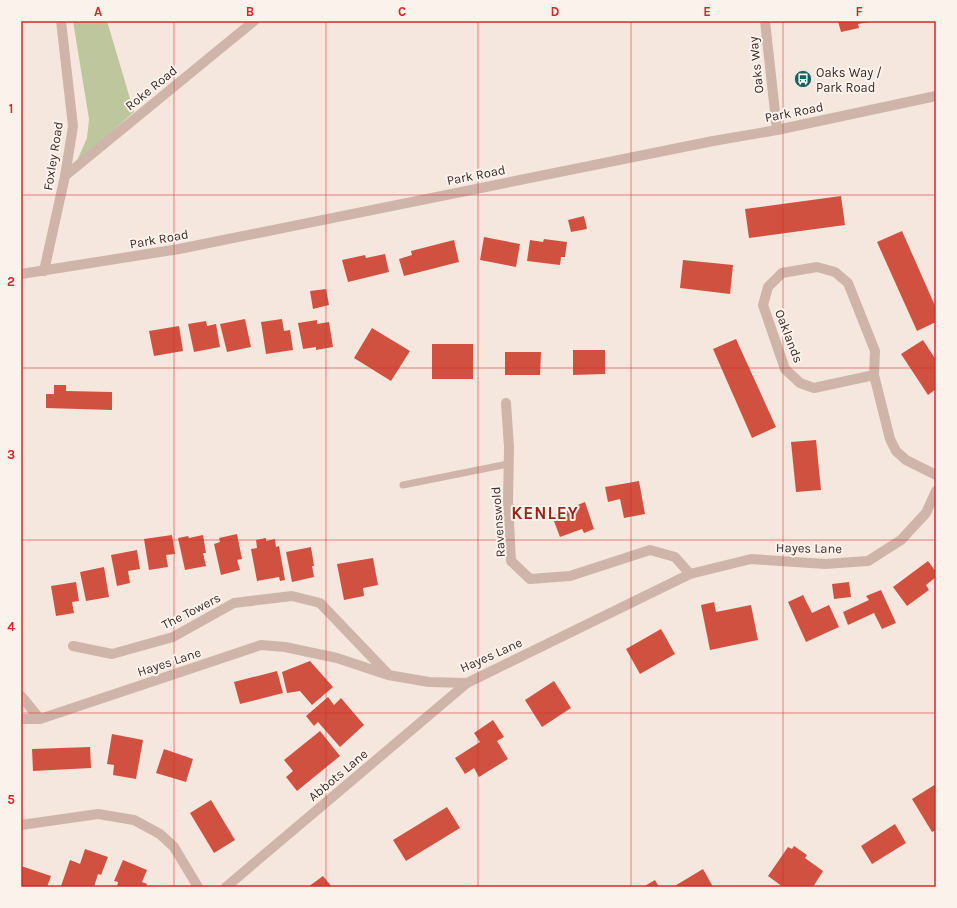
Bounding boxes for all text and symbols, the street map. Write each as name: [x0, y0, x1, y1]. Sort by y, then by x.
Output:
text: A: [94, 4, 102, 19]
text: B: [246, 4, 254, 19]
text: C: [398, 4, 406, 19]
text: D: [551, 4, 560, 19]
text: E: [703, 4, 711, 19]
text: F: [855, 4, 863, 19]
street label: Oaks Way: [746, 36, 766, 94]
street label: Roke Road: [122, 63, 180, 113]
place label: Oaks Way / Park Road: [816, 65, 882, 95]
bus stop icon: Oaks Way / Park Road: [793, 69, 813, 89]
street label: Park Road: [763, 99, 825, 125]
text: 1: [9, 101, 13, 116]
street label: Foxley Road: [40, 120, 66, 192]
street label: Park Road: [445, 162, 507, 188]
street label: Park Road: [128, 226, 190, 252]
text: 2: [7, 274, 15, 289]
street label: Oaklands: [772, 307, 806, 365]
text: 3: [7, 447, 15, 462]
street label: Ravenswold: [488, 486, 508, 558]
district label: KENLEY: [511, 503, 579, 523]
street label: Hayes Lane: [776, 540, 843, 556]
street label: The Towers: [159, 590, 223, 632]
text: 4: [7, 619, 15, 634]
street label: Hayes Lane: [458, 635, 525, 675]
street label: Hayes Lane: [135, 645, 203, 679]
street label: Abbots Lane: [305, 746, 371, 804]
text: 5: [7, 792, 15, 807]

